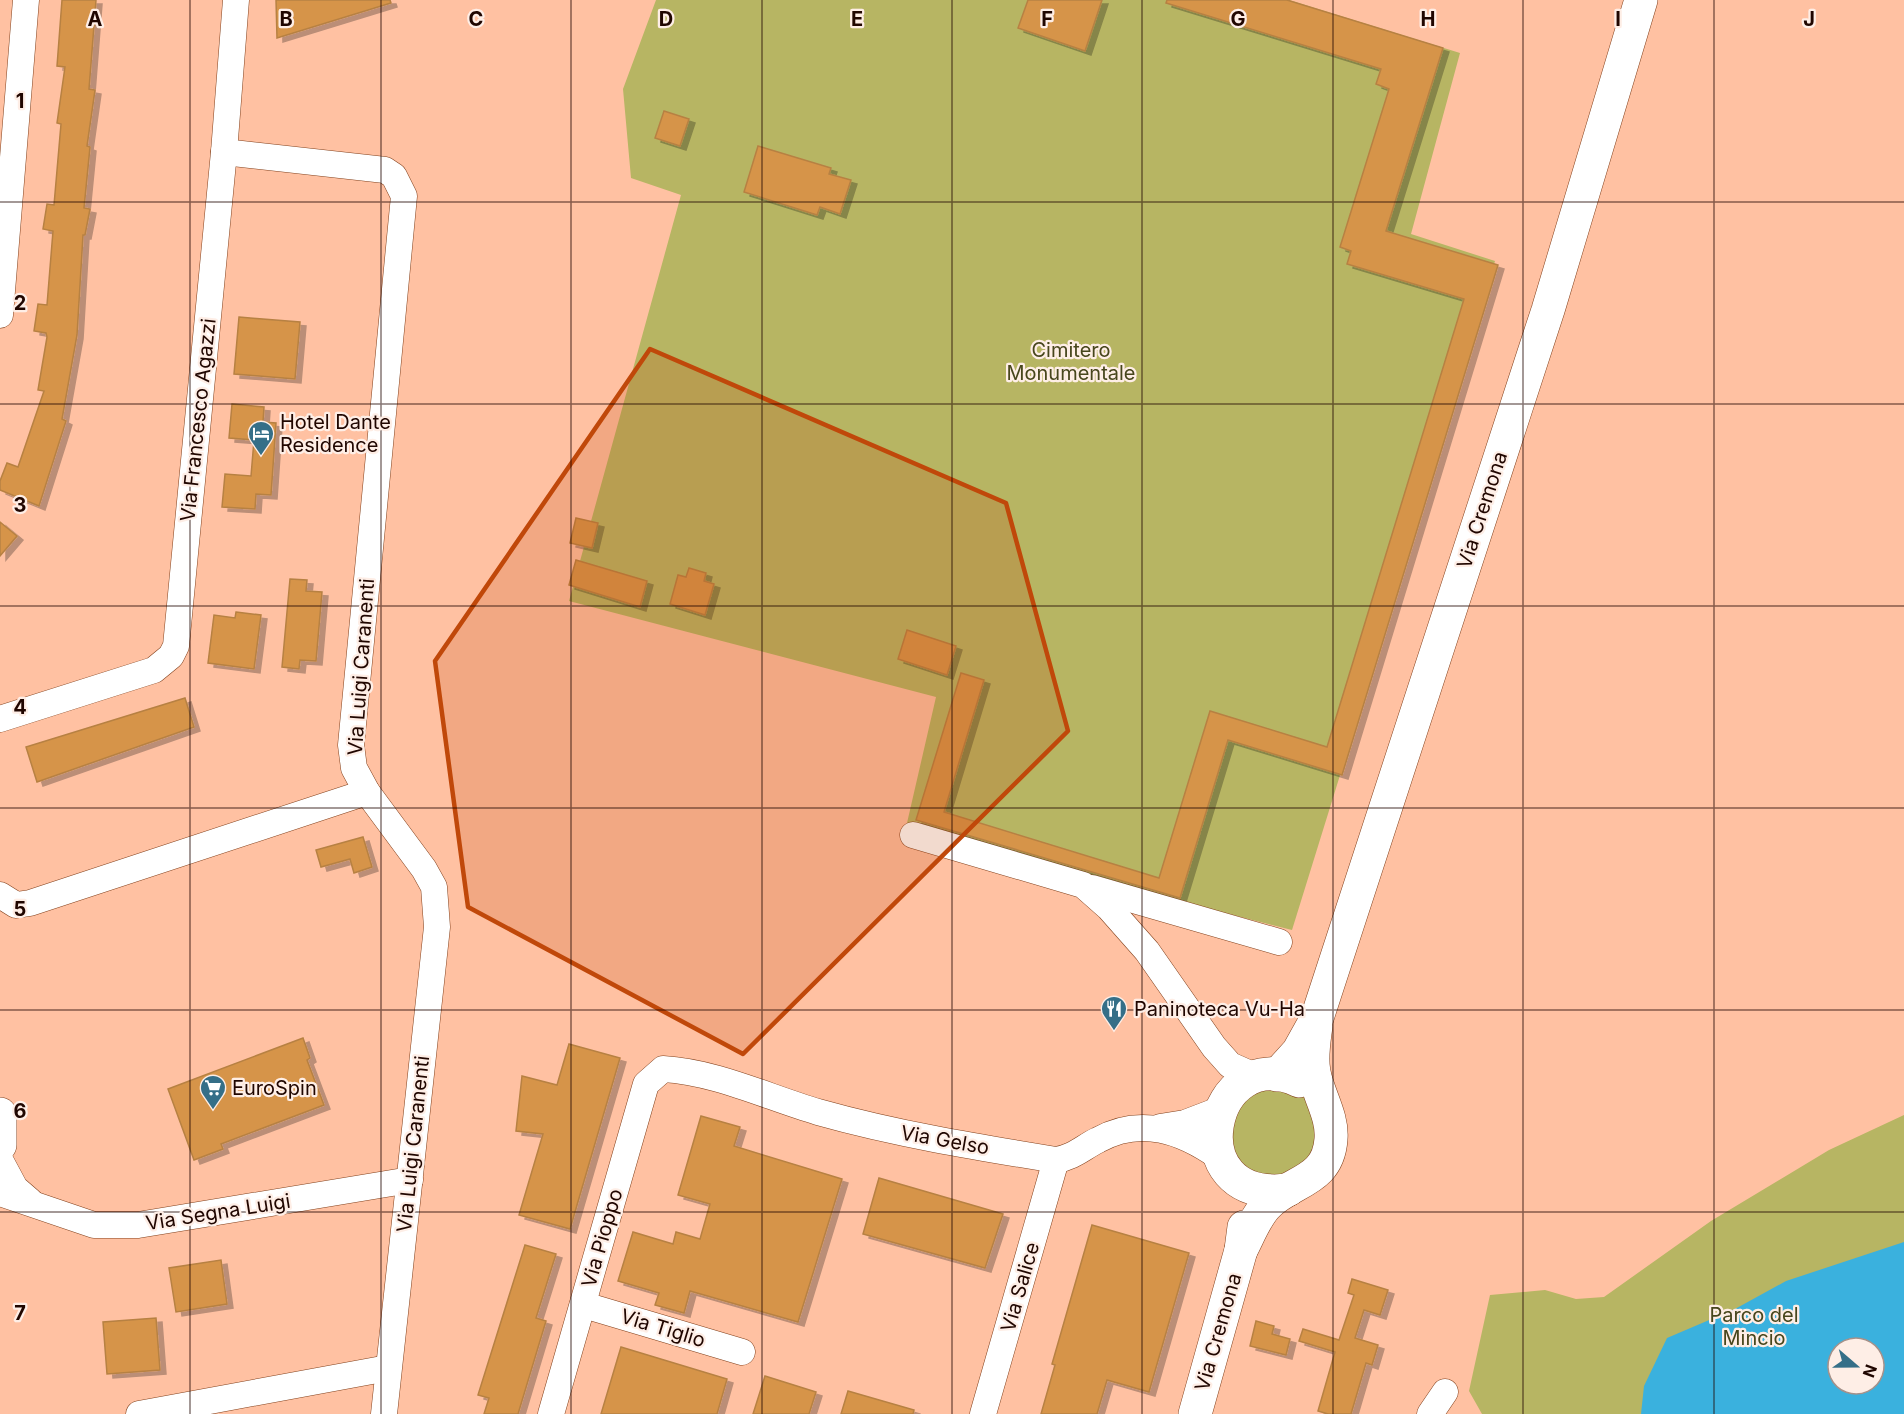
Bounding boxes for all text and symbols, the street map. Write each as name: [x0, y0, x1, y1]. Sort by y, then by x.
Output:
text: A: [88, 7, 103, 31]
text: B: [279, 7, 293, 31]
text: C: [469, 7, 483, 31]
text: D: [659, 7, 673, 31]
text: E: [851, 7, 863, 31]
text: F: [1041, 7, 1053, 31]
text: G: [1230, 7, 1246, 31]
text: H: [1421, 7, 1435, 31]
text: I: [1615, 7, 1621, 31]
text: J: [1803, 7, 1815, 31]
text: 1: [16, 89, 24, 113]
text: 2: [14, 291, 26, 315]
street label: Via Francesco Agazzi: [175, 317, 221, 523]
park label: Cimitero Monumentale: [1006, 338, 1136, 385]
place label: Hotel Dante Residence: [280, 410, 391, 457]
hotel icon: Hotel Dante Residence: [246, 419, 276, 457]
street label: Via Cremona: [1452, 449, 1512, 571]
text: 3: [14, 493, 26, 517]
street label: Via Luigi Caranenti: [343, 578, 379, 756]
text: 4: [13, 695, 27, 719]
text: 5: [14, 897, 26, 921]
restaurant icon: Paninoteca Vu-Ha: [1099, 994, 1129, 1032]
place label: Paninoteca Vu-Ha: [1134, 997, 1305, 1021]
street label: Via Luigi Caranenti: [392, 1054, 434, 1234]
supermarket icon: EuroSpin: [198, 1073, 228, 1111]
place label: EuroSpin: [232, 1076, 317, 1100]
text: 6: [14, 1099, 27, 1123]
street label: Via Gelso: [899, 1120, 991, 1160]
street label: Via Pioppo: [576, 1186, 628, 1290]
street label: Via Segna Luigi: [144, 1189, 292, 1235]
street label: Via Salice: [996, 1239, 1044, 1335]
street label: Via Cremona: [1190, 1270, 1246, 1394]
text: 7: [14, 1301, 26, 1325]
park label: Parco del Mincio: [1710, 1303, 1799, 1350]
street label: Via Tiglio: [618, 1304, 708, 1352]
north arrow: [1826, 1336, 1886, 1396]
text: N: [1859, 1362, 1882, 1380]

